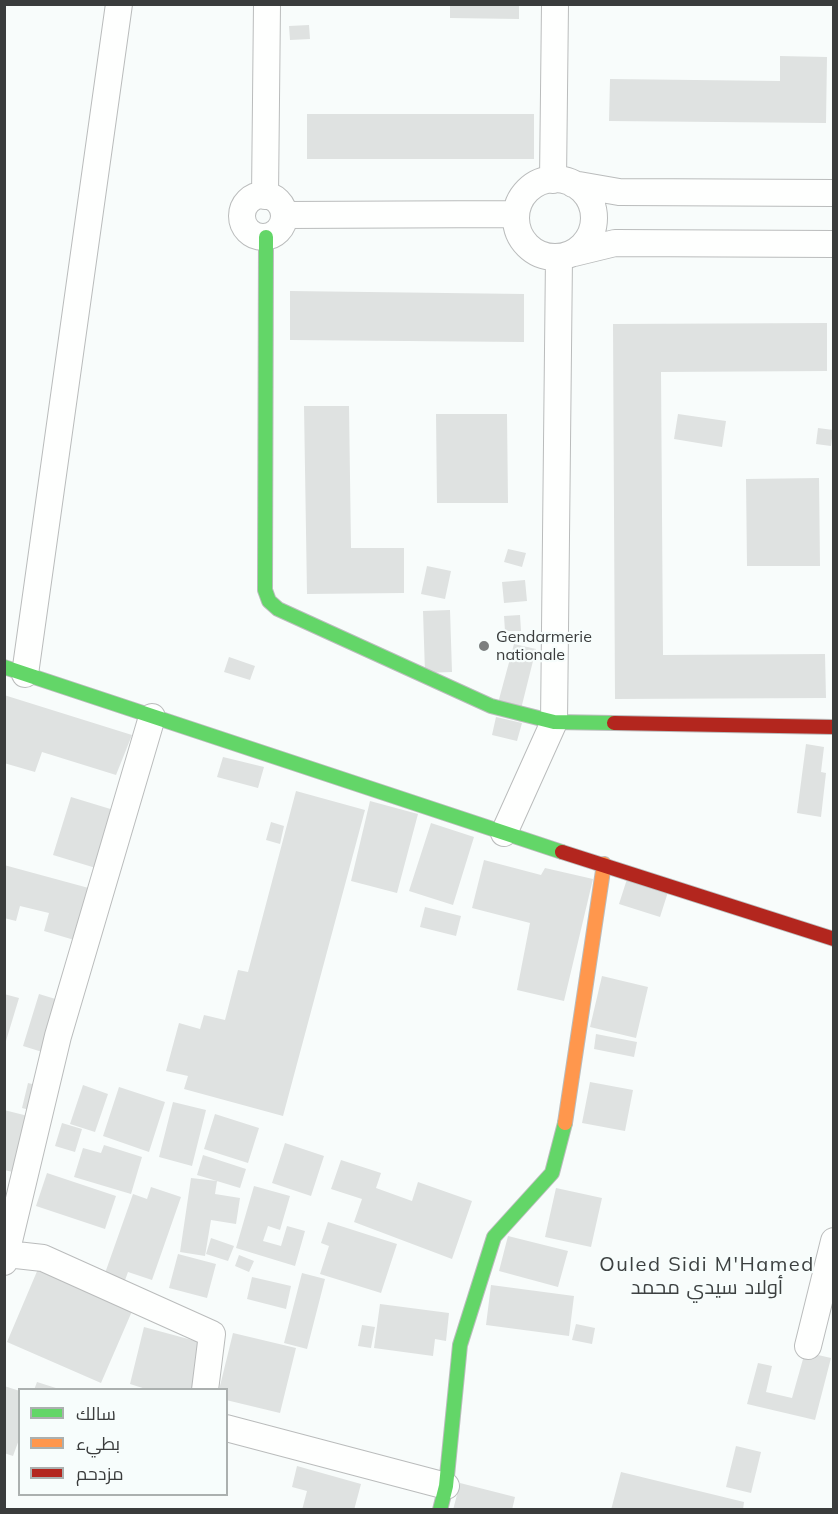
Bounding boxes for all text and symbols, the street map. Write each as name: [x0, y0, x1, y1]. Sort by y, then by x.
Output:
place label: Gendarmerie nationale: [496, 627, 592, 665]
marker: Gendarmerie nationale: [477, 639, 491, 653]
district label: Ouled Sidi M'Hamed أولاد سيدي محمد: [599, 1253, 815, 1300]
legend: [18, 1388, 228, 1496]
text: سالك: [76, 1402, 116, 1425]
text: بطيء: [76, 1432, 120, 1455]
text: مزدحم: [76, 1462, 124, 1485]

